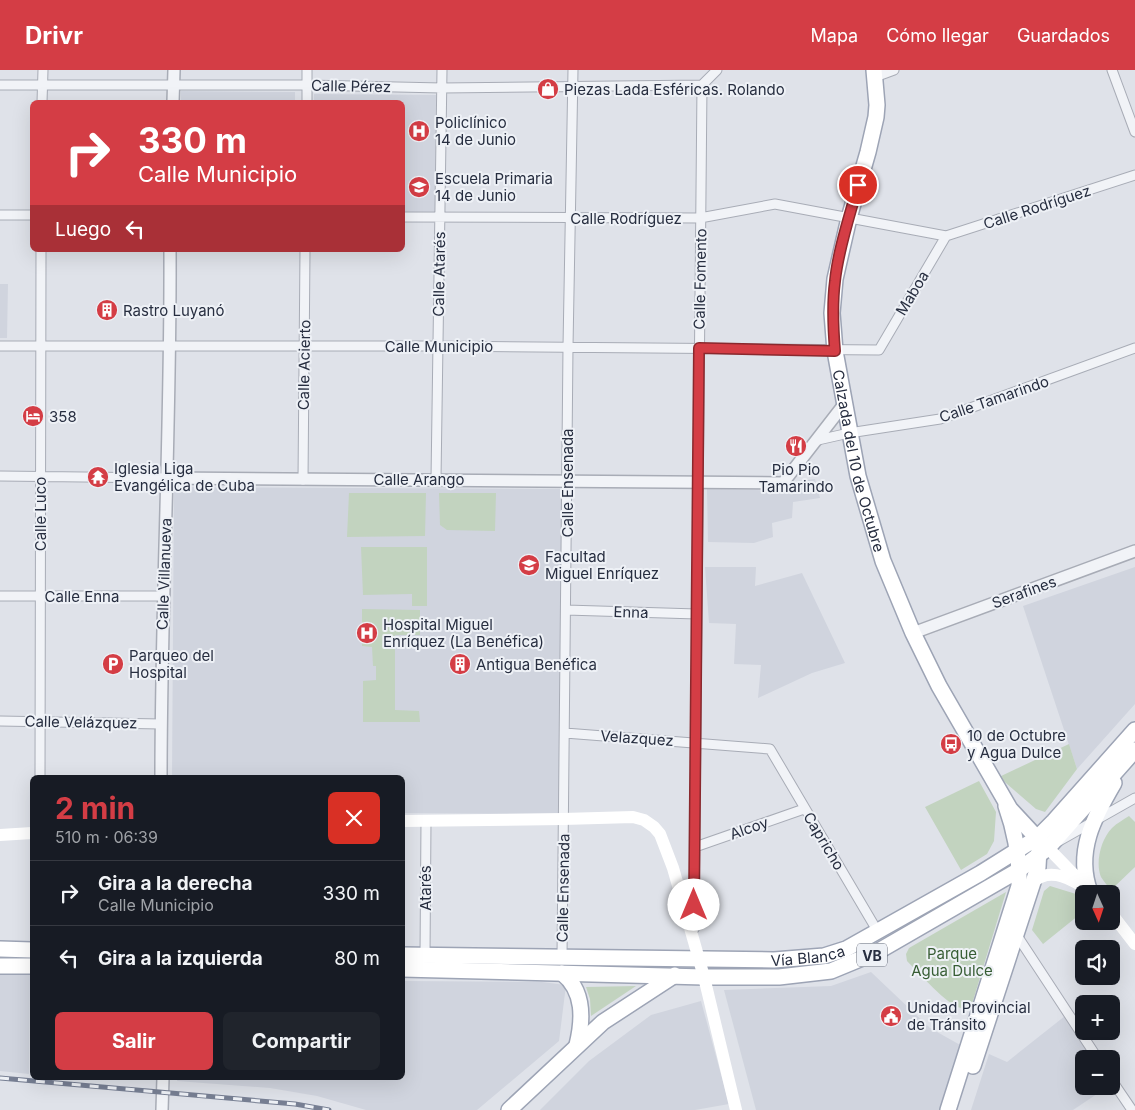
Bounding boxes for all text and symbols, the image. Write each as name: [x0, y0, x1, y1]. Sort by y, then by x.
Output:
text: Drivr: [25, 21, 83, 50]
text: Mapa: [811, 25, 858, 46]
text: Cómo llegar: [886, 25, 989, 46]
text: Guardados: [1017, 25, 1110, 46]
street label: Calle Pérez: [311, 76, 391, 96]
shop icon: Piezas Lada Esféricas. Rolando: [536, 77, 560, 101]
place label: Piezas Lada Esféricas. Rolando: [564, 80, 785, 99]
place label: Policlínico 14 de Junio: [435, 113, 516, 149]
text: 330 m: [138, 119, 247, 161]
hospital icon: Policlínico 14 de Junio: [407, 119, 431, 143]
icon: right: [55, 120, 120, 185]
text: Calle Municipio: [138, 161, 297, 187]
pin: [837, 164, 879, 206]
place label: Escuela Primaria 14 de Junio: [435, 169, 553, 205]
icon: arrive: [844, 171, 872, 199]
school or university icon: Escuela Primaria 14 de Junio: [407, 175, 431, 199]
street label: Calle Rodríguez: [981, 181, 1093, 233]
street label: Calle Rodríguez: [570, 209, 682, 228]
icon: left: [121, 215, 149, 243]
text: Luego: [55, 218, 111, 241]
street label: Calle Fomento: [690, 228, 710, 330]
street label: Calle Atarés: [429, 231, 449, 317]
street label: Maboa: [891, 267, 933, 319]
building icon: Rastro Luyanó: [95, 298, 119, 322]
place label: Rastro Luyanó: [123, 301, 224, 320]
street label: Calle Acierto: [294, 320, 314, 410]
street label: Calle Municipio: [385, 337, 493, 356]
street label: Calzada del 10 de Octubre: [829, 368, 889, 554]
street label: Calle Tamarindo: [937, 371, 1051, 427]
hotel icon: 358: [21, 404, 45, 428]
place label: 358: [49, 407, 77, 426]
street label: Calle Ensenada: [558, 428, 577, 538]
restaurant icon: Pio Pio Tamarindo: [784, 434, 808, 458]
place label: Iglesia Liga Evangélica de Cuba: [114, 459, 255, 495]
place label: Pio Pio Tamarindo: [758, 460, 834, 496]
temple icon: Iglesia Liga Evangélica de Cuba: [86, 465, 110, 489]
street label: Calle Arango: [373, 470, 465, 489]
street label: Calle Luco: [31, 477, 50, 551]
street label: Calle Villanueva: [153, 518, 175, 630]
place label: Facultad Miguel Enríquez: [545, 547, 659, 583]
school or university icon: Facultad Miguel Enríquez: [517, 553, 541, 577]
street label: Serafines: [989, 572, 1059, 612]
street label: Calle Enna: [45, 587, 119, 606]
street label: Enna: [613, 602, 649, 622]
place label: Hospital Miguel Enríquez (La Benéfica): [383, 615, 544, 651]
hospital icon: Hospital Miguel Enríquez (La Benéfica): [355, 621, 379, 645]
place label: Parqueo del Hospital: [129, 646, 214, 682]
parking icon: Parqueo del Hospital: [101, 652, 125, 676]
building icon: Antigua Benéfica: [448, 652, 472, 676]
place label: Antigua Benéfica: [476, 655, 597, 674]
street label: Calle Velázquez: [24, 712, 138, 732]
street label: Velazquez: [600, 726, 674, 750]
place label: 10 de Octubre y Agua Dulce: [967, 726, 1066, 762]
bus stop icon: 10 de Octubre y Agua Dulce: [939, 732, 963, 756]
text: 2 min: [55, 790, 135, 826]
button: close: [328, 792, 380, 844]
street label: Capricho: [799, 808, 849, 874]
street label: Alcoy: [727, 812, 771, 843]
text: 510 m · 06:39: [55, 827, 158, 847]
street label: Calle Ensenada: [553, 833, 573, 943]
street label: Atarés: [416, 865, 435, 911]
text: Gira a la derecha: [98, 872, 253, 895]
position arrow: [667, 878, 719, 930]
icon: right: [55, 879, 83, 907]
text: 330 m: [323, 882, 380, 905]
north arrow: [1075, 885, 1120, 930]
map controls: [1075, 885, 1120, 1095]
text: Calle Municipio: [98, 895, 214, 915]
button: sound: [1075, 940, 1120, 985]
street label: Vía Blanca: [770, 941, 847, 970]
icon: left: [55, 944, 83, 972]
road number: VB: [857, 944, 887, 966]
park label: Parque Agua Dulce: [911, 944, 993, 980]
text: Gira a la izquierda: [98, 947, 263, 970]
text: 80 m: [334, 947, 380, 970]
button: +: [1075, 995, 1120, 1040]
place label: Unidad Provincial de Tránsito: [907, 998, 1031, 1034]
public building icon: Unidad Provincial de Tránsito: [879, 1004, 903, 1028]
button: Salir: [55, 1012, 213, 1070]
button: Compartir: [223, 1012, 380, 1070]
button: −: [1075, 1050, 1120, 1095]

